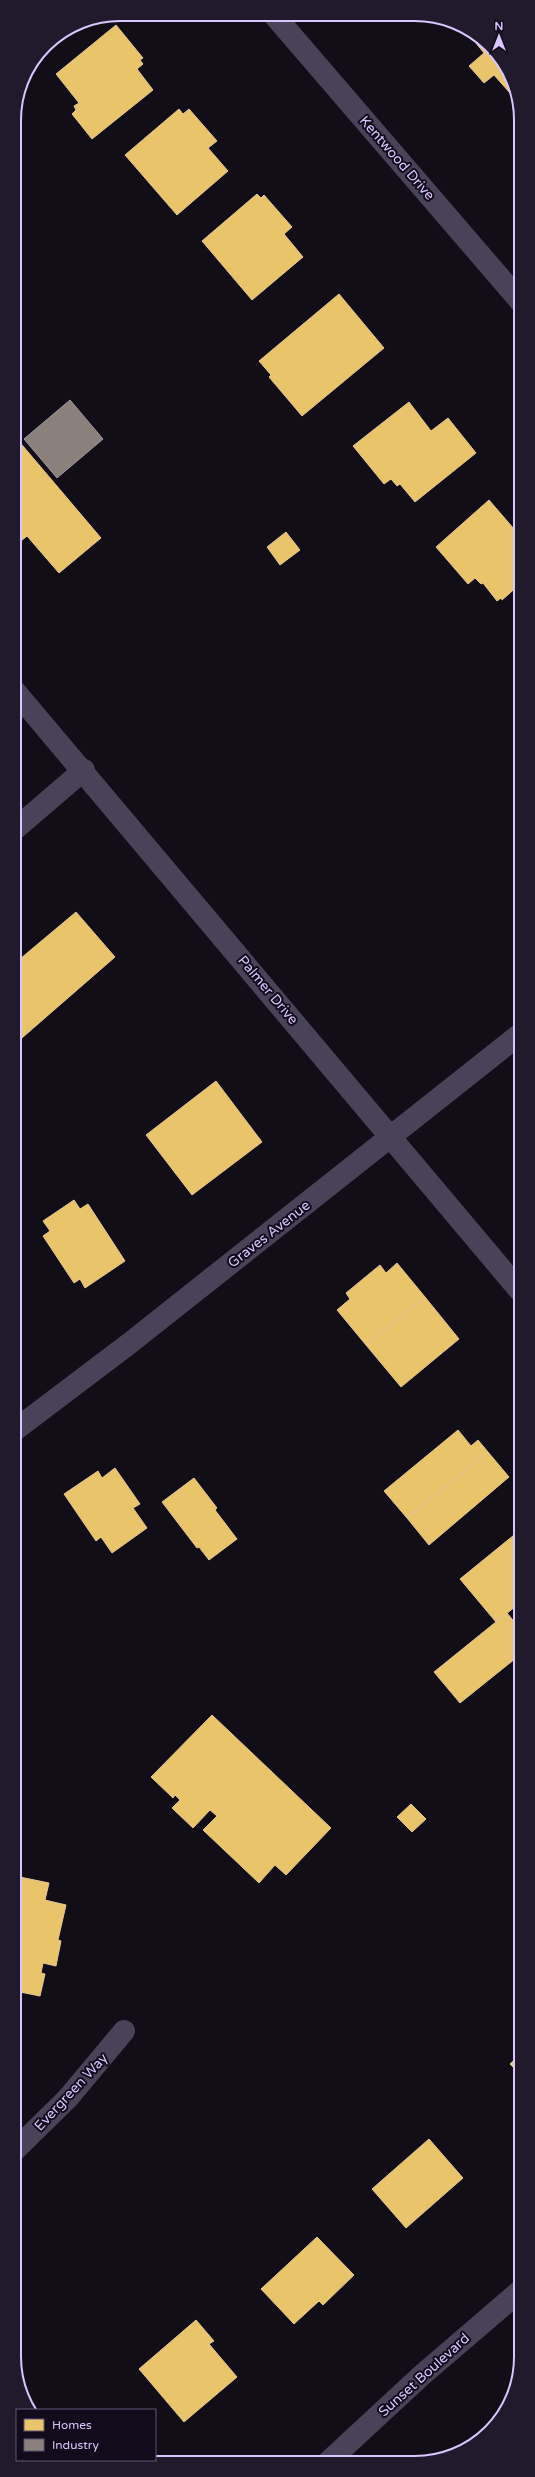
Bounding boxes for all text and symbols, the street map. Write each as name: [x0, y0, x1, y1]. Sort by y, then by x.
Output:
north arrow: [479, 16, 519, 56]
text: N: [495, 20, 503, 33]
street label: Kentwood Drive: [356, 112, 438, 204]
street label: Palmer Drive: [234, 952, 302, 1028]
street label: Graves Avenue: [225, 1197, 313, 1271]
street label: Evergreen Way: [31, 2049, 112, 2134]
street label: Sunset Boulevard: [375, 2330, 473, 2420]
legend: [16, 2409, 156, 2461]
text: Homes: [52, 2418, 92, 2432]
text: Industry: [52, 2438, 99, 2452]

